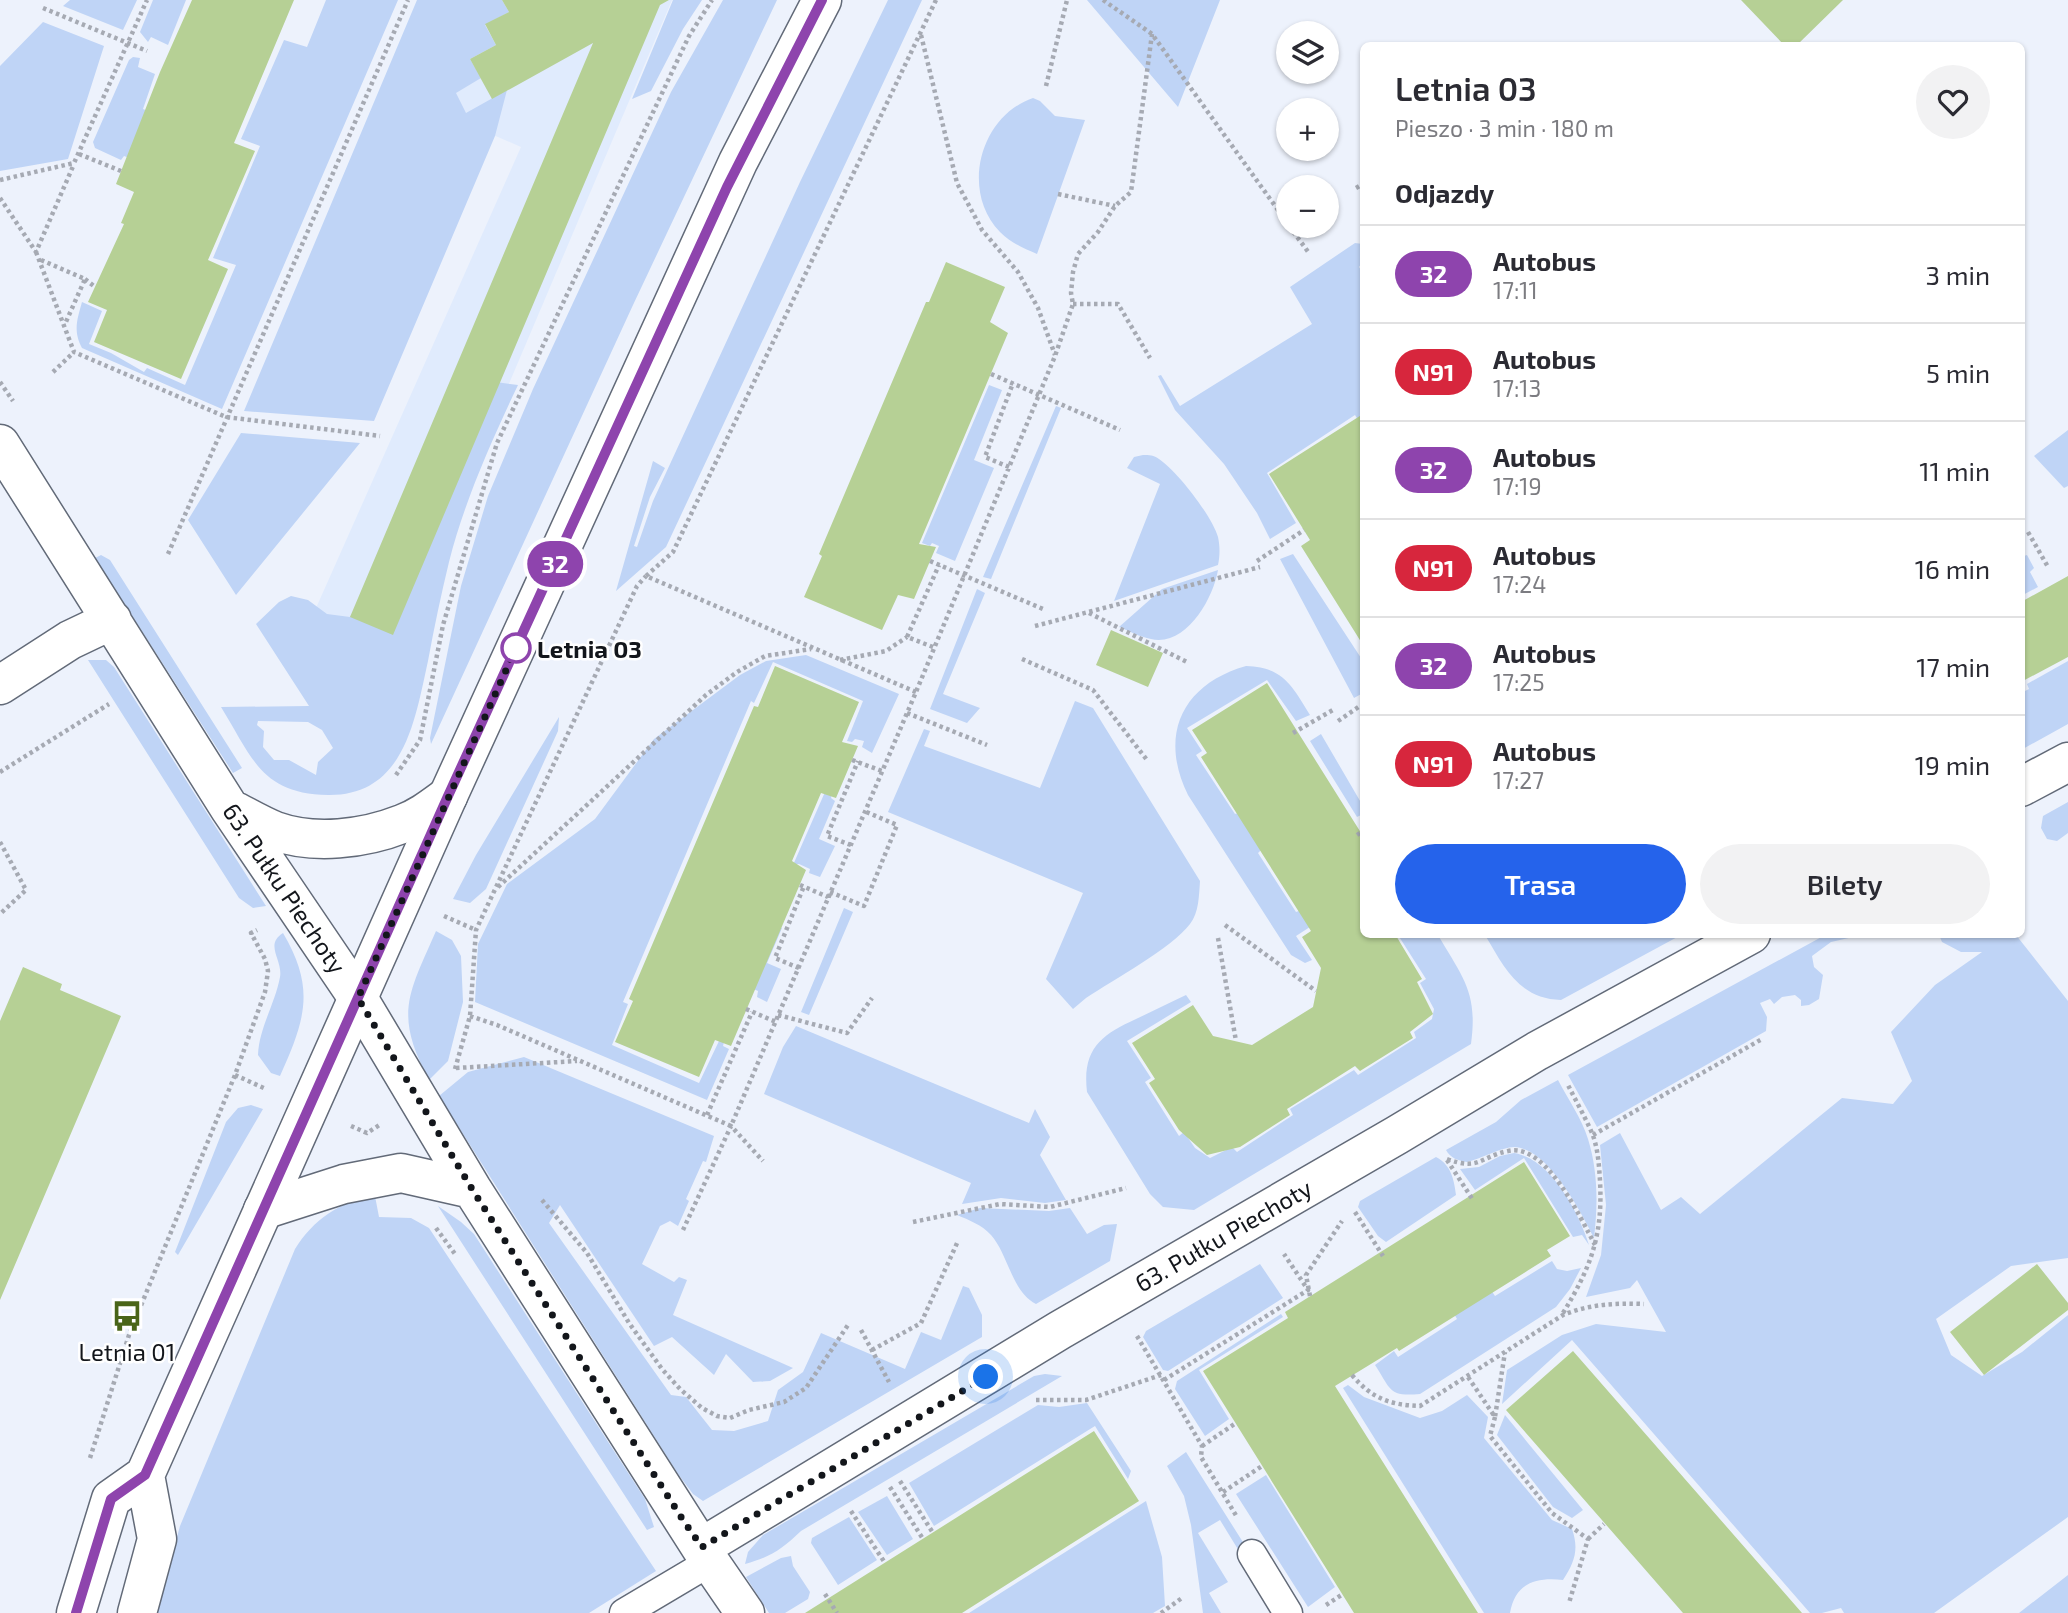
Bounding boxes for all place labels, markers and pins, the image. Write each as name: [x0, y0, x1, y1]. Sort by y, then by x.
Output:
marker: Letnia 03: [501, 633, 531, 663]
place label: Letnia 03: [537, 634, 642, 663]
bus stop icon: Letnia 01: [110, 1299, 144, 1333]
place label: Letnia 01: [79, 1337, 175, 1366]

